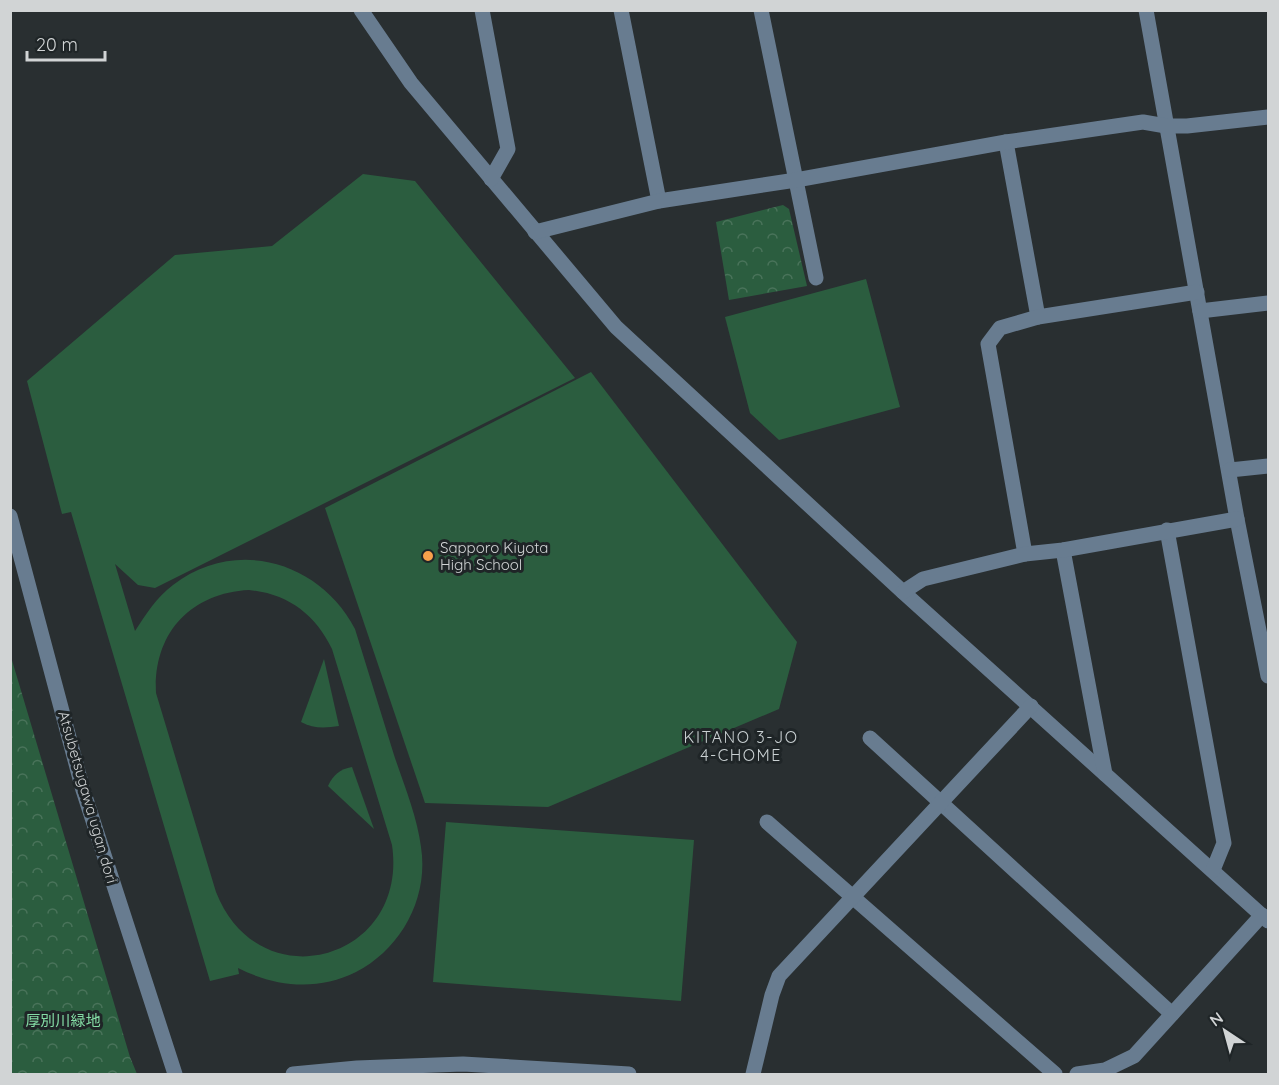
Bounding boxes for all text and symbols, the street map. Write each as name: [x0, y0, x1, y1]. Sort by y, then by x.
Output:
scale bar: [27, 24, 105, 62]
text: 20 m: [36, 33, 78, 56]
place label: Sapporo Kiyota High School: [440, 538, 548, 574]
marker: Sapporo Kiyota High School: [421, 549, 435, 563]
street label: Atsubetsugawa ugan dori: [54, 709, 122, 885]
district label: KITANO 3-JO 4-CHOME: [684, 727, 798, 765]
north arrow: [1195, 1001, 1255, 1061]
text: N: [1206, 1007, 1227, 1030]
park label: 厚別川緑地: [25, 1011, 101, 1030]

